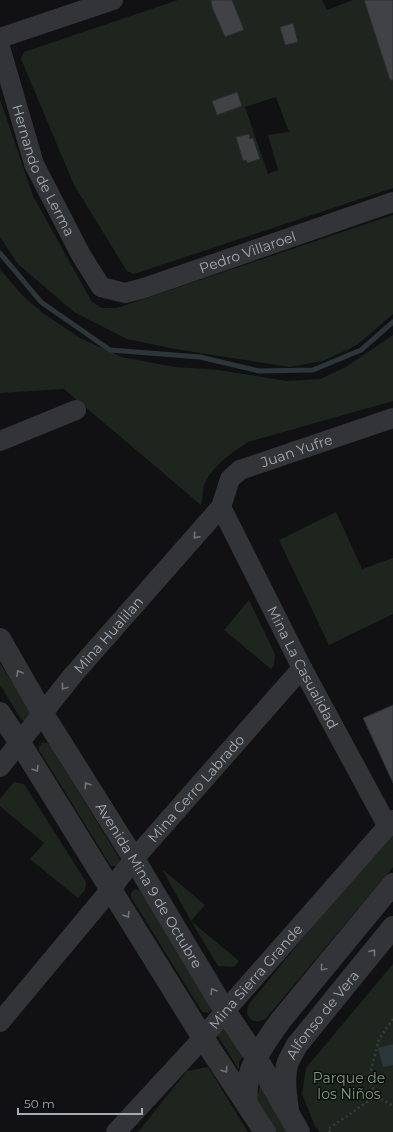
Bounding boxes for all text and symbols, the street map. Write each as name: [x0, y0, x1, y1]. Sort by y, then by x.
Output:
street label: Hernando de Lerma: [8, 102, 79, 239]
street label: Pedro Villaroel: [197, 227, 298, 277]
street label: Juan Yufre: [258, 430, 335, 472]
one-way arrow: [193, 532, 200, 539]
street label: Mina Hualilan: [70, 593, 147, 677]
street label: Mina La Casualidad: [263, 603, 342, 732]
one-way arrow: [17, 670, 24, 677]
one-way arrow: [62, 682, 69, 689]
street label: Mina Cerro Labrado: [144, 731, 248, 846]
one-way arrow: [32, 765, 39, 772]
one-way arrow: [85, 782, 92, 789]
street label: Avenida Mina 9 de Octubre: [92, 799, 206, 972]
one-way arrow: [122, 911, 130, 918]
street label: Mina Sierra Grande: [205, 920, 306, 1033]
one-way arrow: [369, 949, 376, 956]
one-way arrow: [321, 963, 328, 970]
street label: Alfonso de Vera: [282, 967, 363, 1062]
one-way arrow: [211, 988, 218, 995]
one-way arrow: [220, 1066, 228, 1073]
park label: Parque de los Niños: [313, 1069, 385, 1103]
scale bar: [18, 1090, 142, 1116]
text: 50 m: [24, 1096, 55, 1111]

